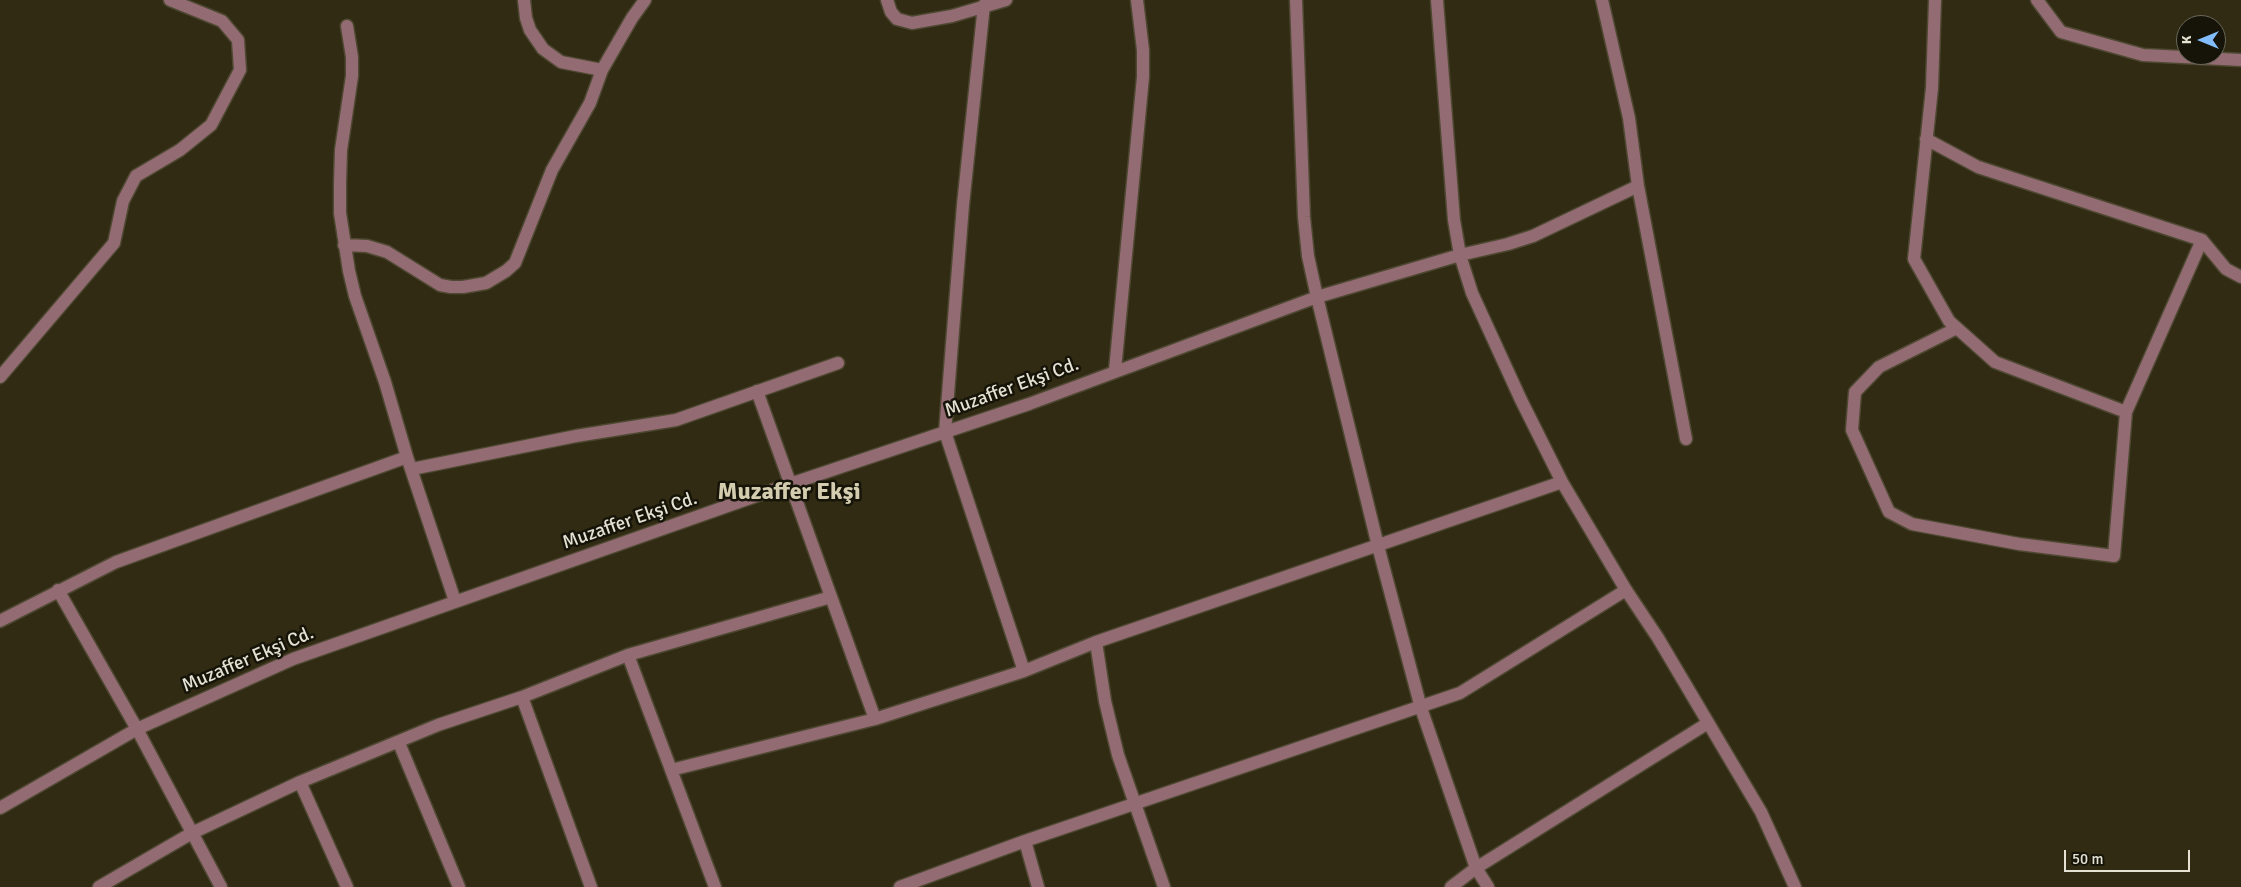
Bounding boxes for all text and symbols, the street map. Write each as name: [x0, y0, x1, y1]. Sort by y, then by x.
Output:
north arrow: [2176, 15, 2226, 65]
text: K: [2178, 36, 2195, 44]
street label: Muzaffer Ekşi Cd.: [942, 353, 1082, 423]
district label: Muzaffer Ekşi: [717, 479, 861, 507]
street label: Muzaffer Ekşi Cd.: [560, 487, 700, 555]
street label: Muzaffer Ekşi Cd.: [179, 622, 317, 698]
scale bar: [2066, 840, 2192, 872]
text: 50 m: [2072, 850, 2103, 868]

